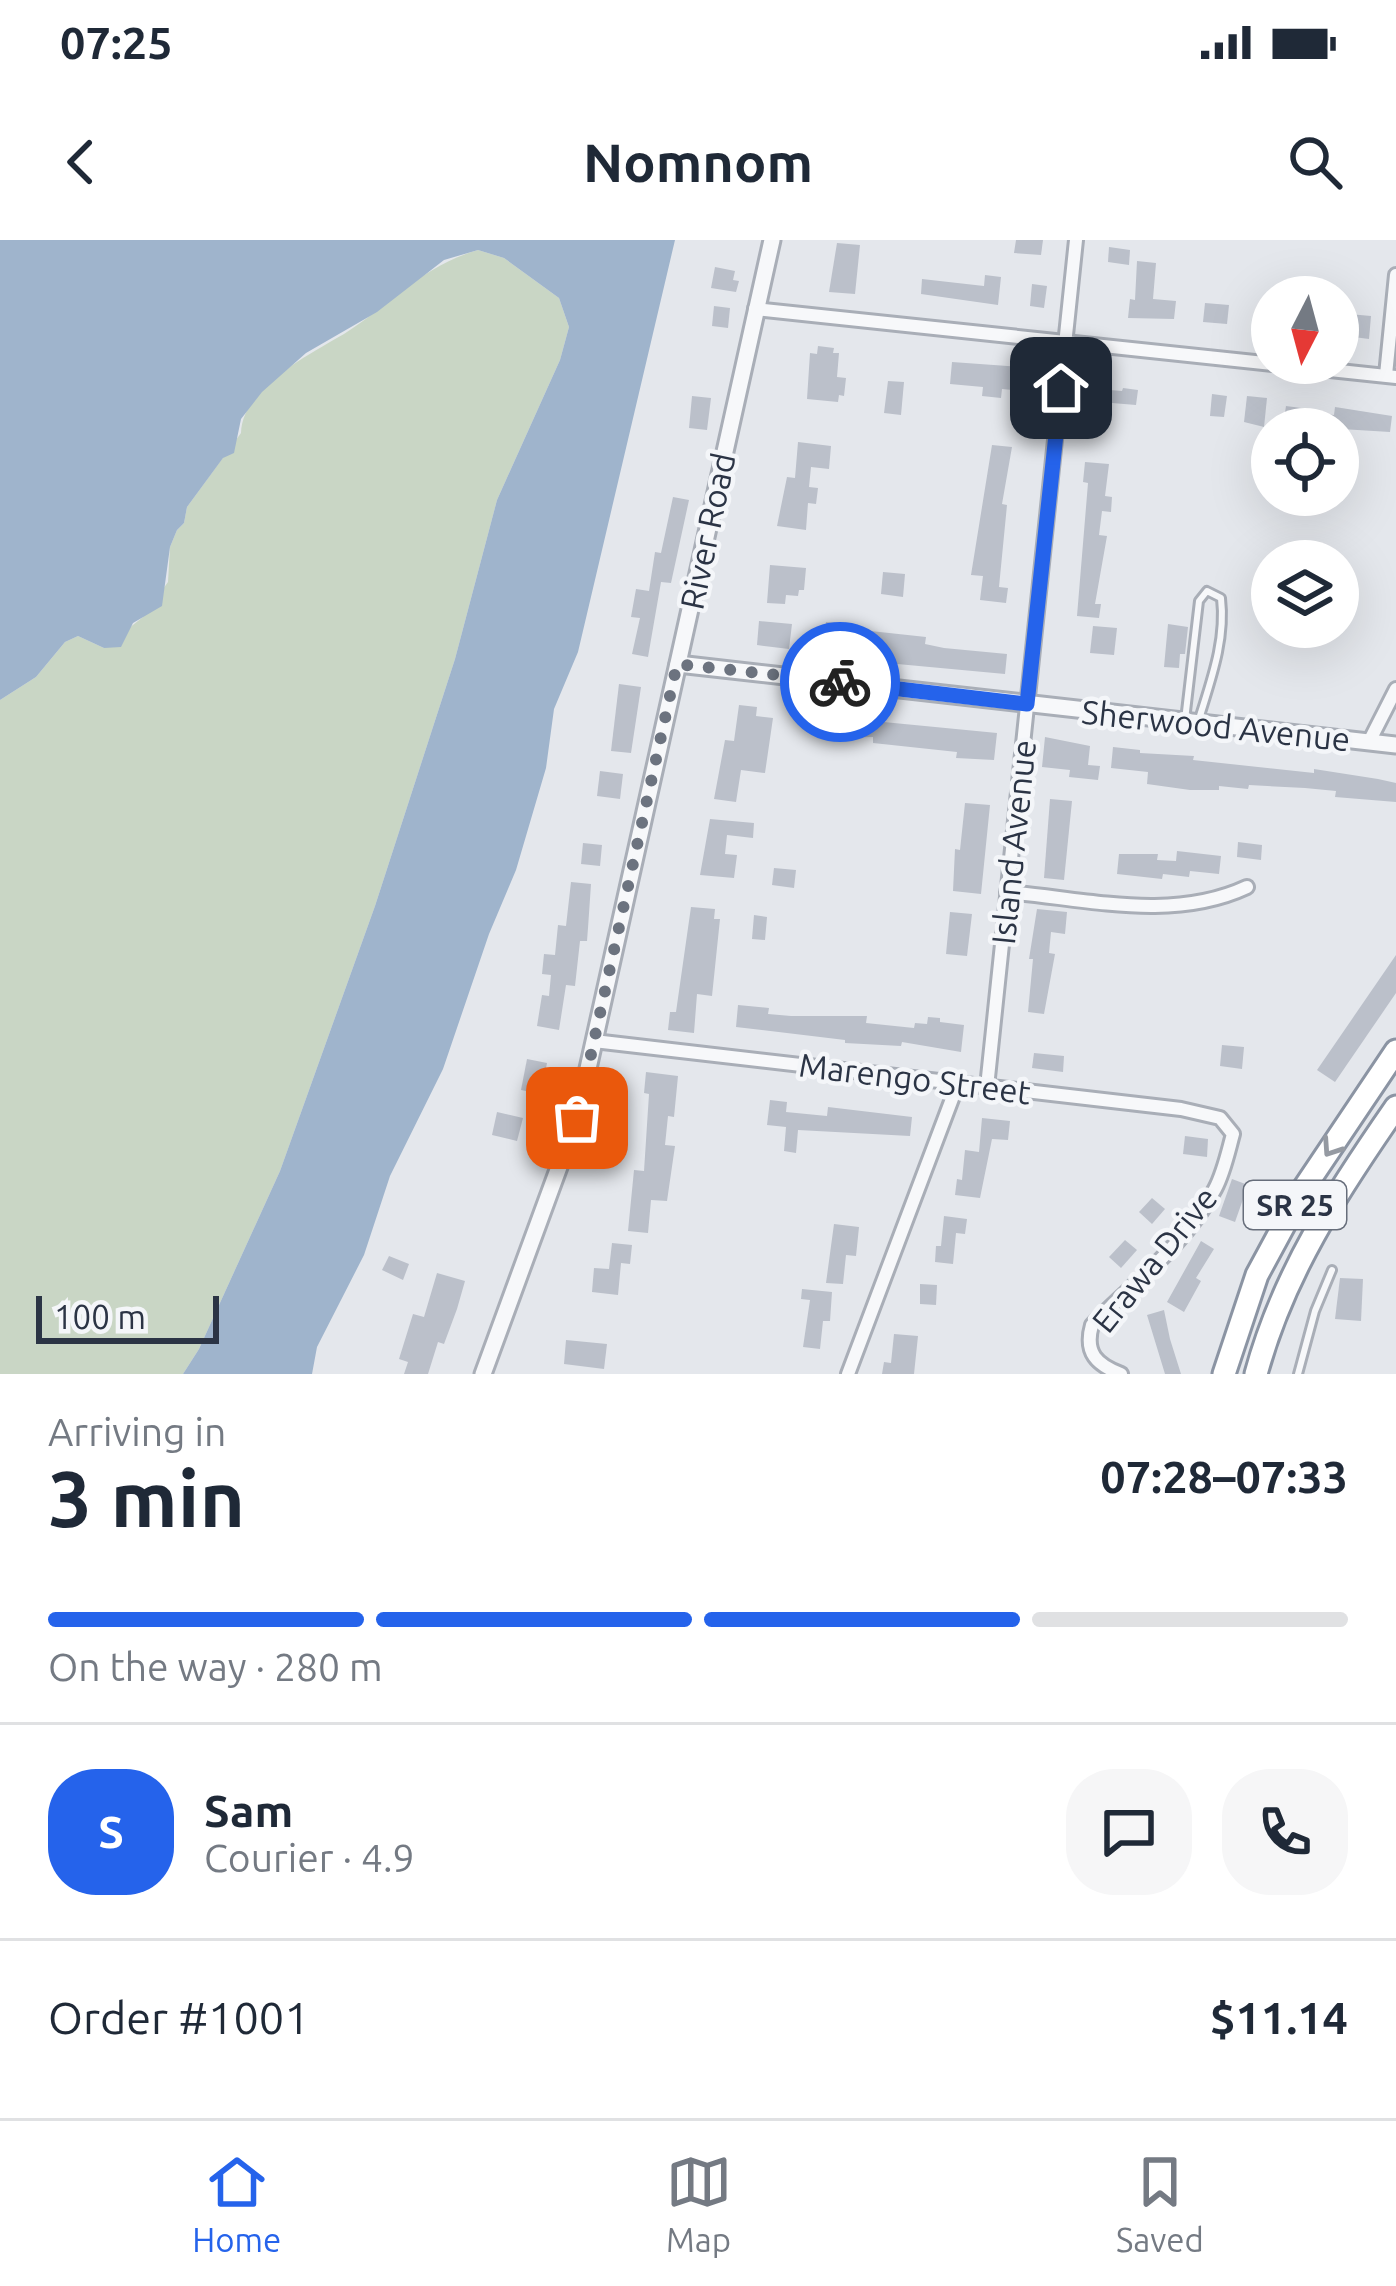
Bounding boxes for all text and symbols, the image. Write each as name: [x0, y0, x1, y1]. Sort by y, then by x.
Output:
text: 07:25: [60, 17, 173, 68]
icon: back: [48, 129, 114, 195]
icon: search: [1282, 129, 1348, 195]
text: Nomnom: [583, 132, 813, 192]
north arrow: [1251, 276, 1359, 384]
map controls: [1251, 276, 1359, 648]
pin: [1010, 337, 1112, 439]
icon: home: [1028, 355, 1094, 421]
button: locate: [1251, 408, 1359, 516]
street label: River Road: [672, 449, 742, 613]
button: layers: [1251, 540, 1359, 648]
courier: [780, 622, 900, 742]
icon: bike: [807, 649, 873, 715]
street label: Sherwood Avenue: [1080, 693, 1352, 757]
street label: Island Avenue: [984, 738, 1042, 946]
street label: Marengo Street: [797, 1045, 1033, 1111]
pin: [526, 1067, 628, 1169]
icon: bag: [544, 1085, 610, 1151]
one-way arrow: [1323, 1135, 1345, 1157]
street label: Erawa Drive: [1084, 1179, 1224, 1339]
road number: SR 25: [1244, 1181, 1346, 1229]
scale bar: [36, 1290, 219, 1343]
text: 100 m: [54, 1298, 146, 1335]
text: Arriving in: [48, 1410, 226, 1453]
text: 07:28–07:33: [1100, 1451, 1348, 1502]
text: 3 min: [48, 1454, 245, 1542]
text: On the way · 280 m: [48, 1645, 383, 1688]
button: chat: [1066, 1769, 1192, 1895]
button: phone: [1222, 1769, 1348, 1895]
text: Sam: [204, 1785, 293, 1836]
text: S: [98, 1806, 124, 1857]
text: Courier · 4.9: [204, 1836, 415, 1879]
text: Order #1001: [48, 1992, 310, 2043]
text: $11.14: [1210, 1992, 1348, 2043]
tab: Home: [192, 2149, 281, 2258]
tab: Map: [666, 2149, 732, 2258]
tab: Saved: [1116, 2149, 1204, 2258]

